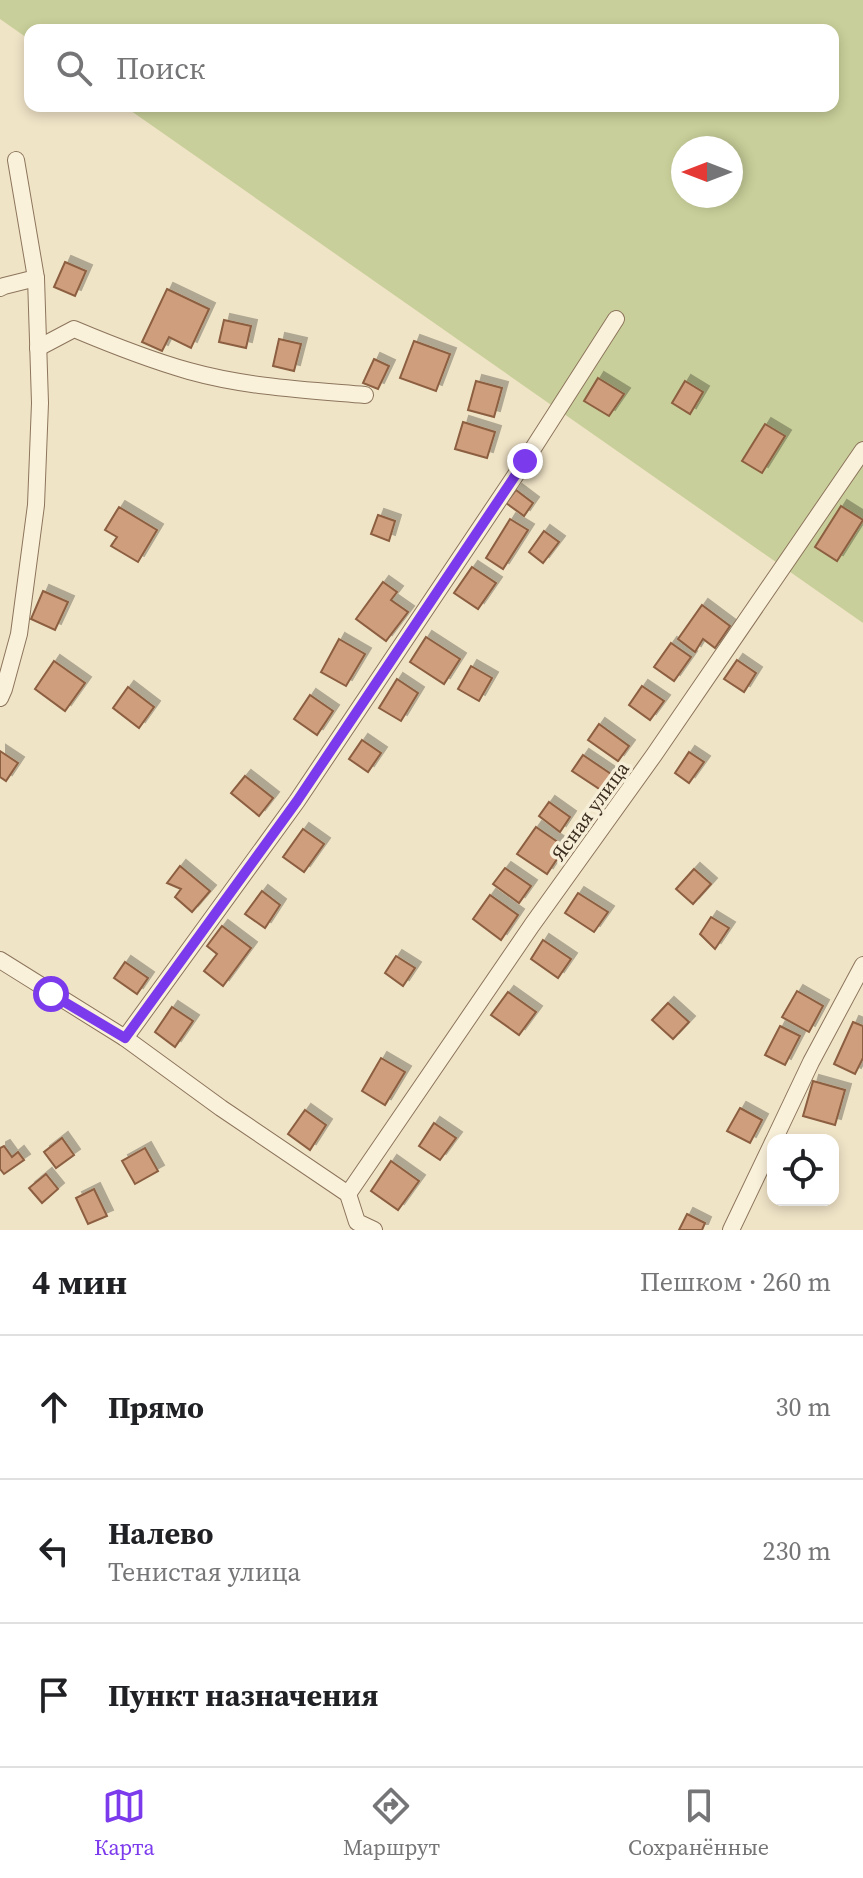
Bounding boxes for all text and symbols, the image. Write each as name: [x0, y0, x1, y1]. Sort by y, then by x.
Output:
search box: [24, 24, 839, 112]
icon: search: [52, 46, 96, 90]
text: Поиск: [116, 48, 205, 89]
north arrow: [671, 136, 743, 208]
route end: [507, 443, 543, 479]
street label: Ясная улица: [544, 755, 636, 866]
route start: [33, 976, 69, 1012]
map controls: [767, 1134, 839, 1206]
button: locate: [767, 1134, 839, 1206]
text: 4 мин: [32, 1259, 127, 1305]
text: Пешком · 260 m: [640, 1264, 831, 1300]
icon: ahead: [32, 1385, 76, 1429]
text: Прямо: [108, 1387, 204, 1428]
text: 30 m: [776, 1389, 831, 1425]
text: Налево: [108, 1513, 213, 1554]
icon: left: [32, 1529, 76, 1573]
text: 230 m: [763, 1533, 831, 1569]
text: Тенистая улица: [108, 1554, 301, 1590]
icon: arrive: [32, 1673, 76, 1717]
text: Пункт назначения: [108, 1675, 378, 1716]
tab: Карта: [94, 1784, 155, 1862]
tab: Маршрут: [343, 1784, 440, 1862]
tab: Сохранённые: [628, 1784, 769, 1862]

